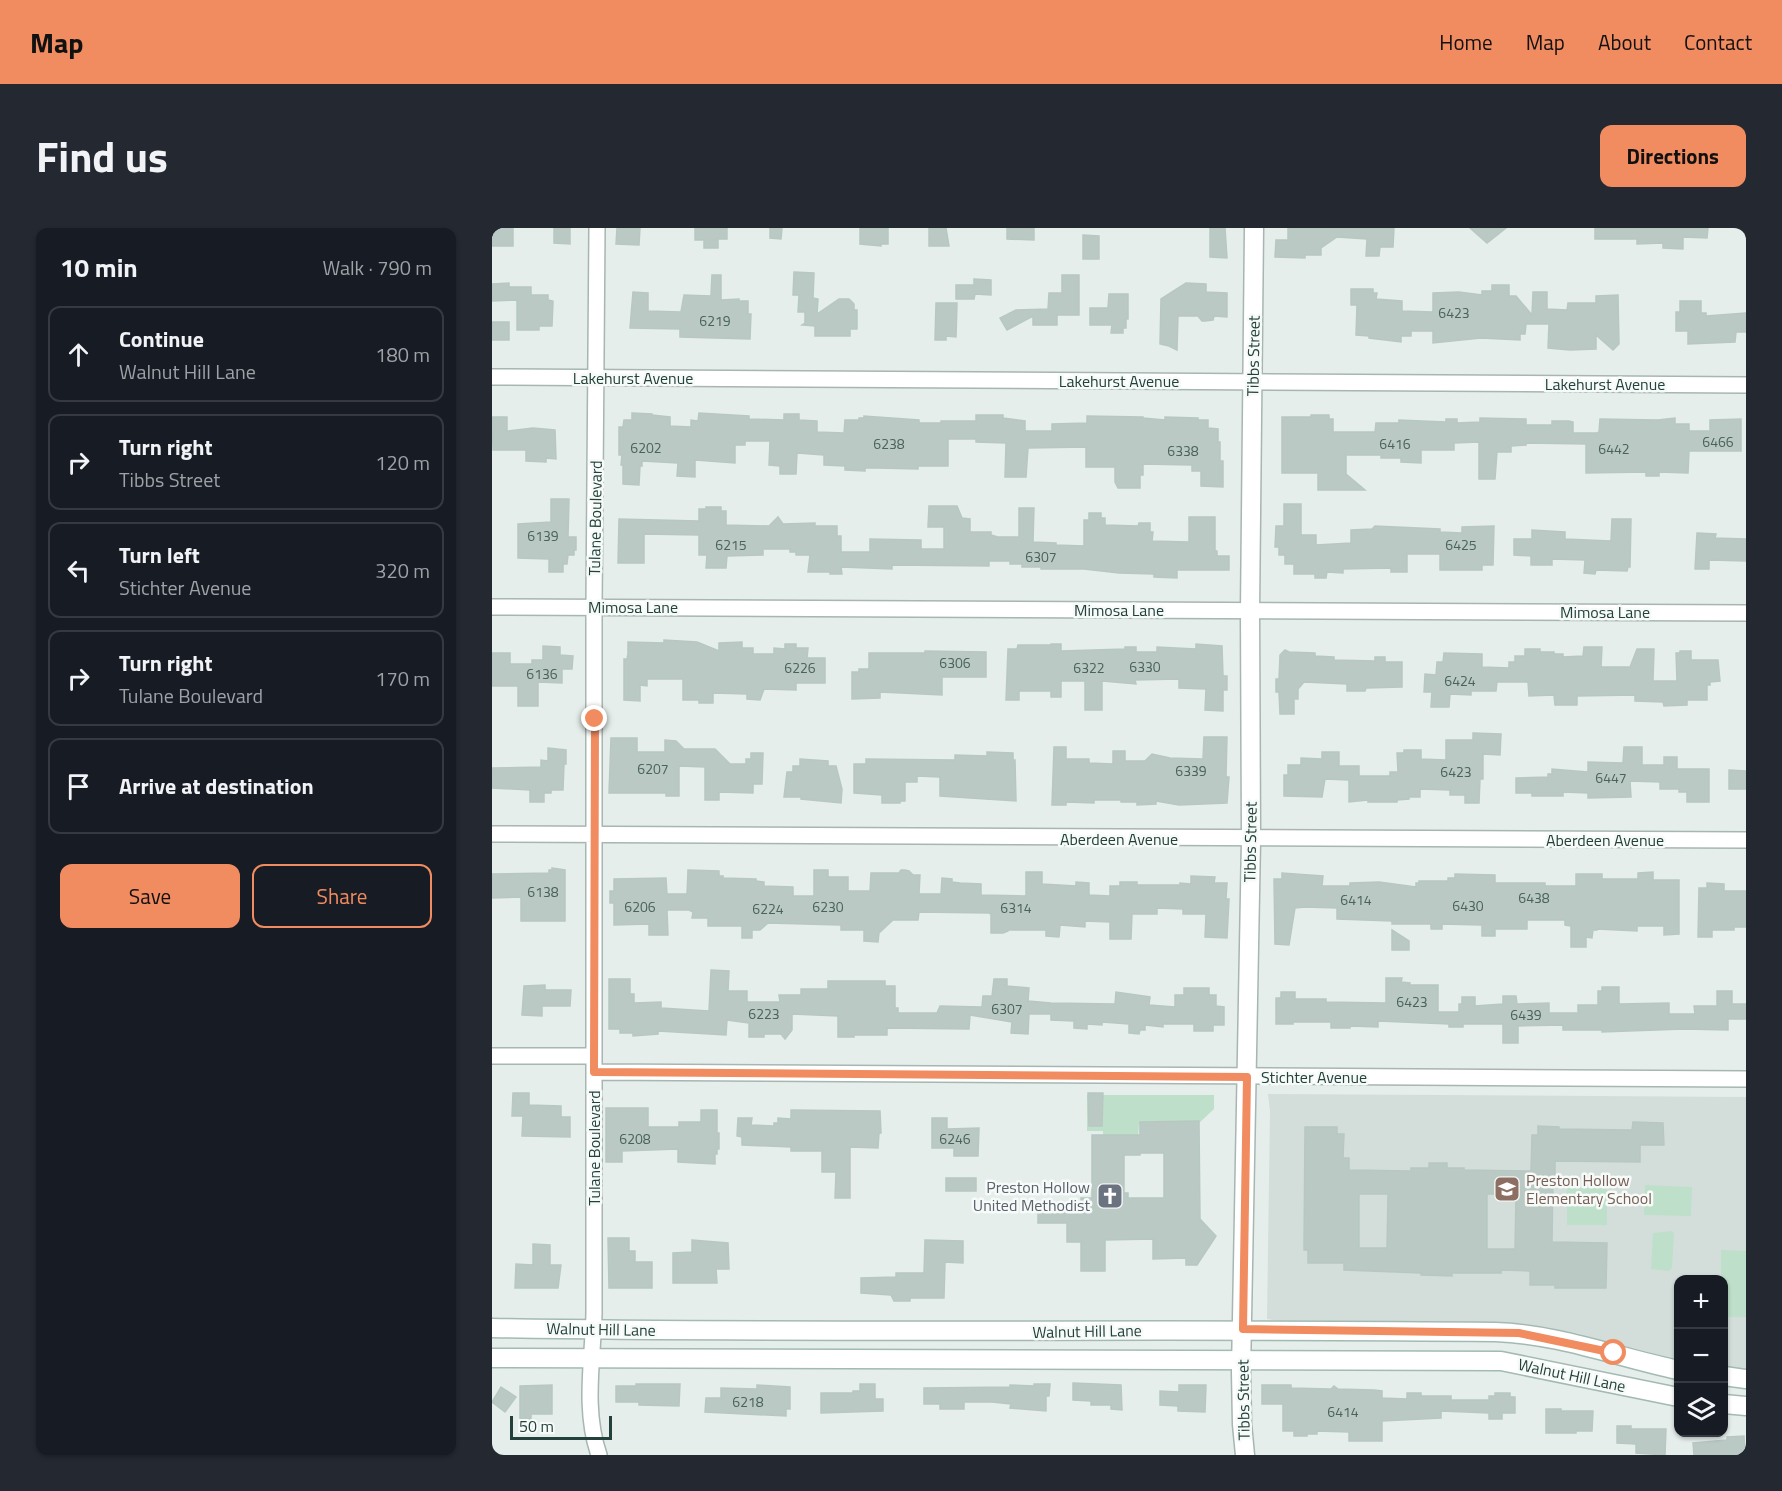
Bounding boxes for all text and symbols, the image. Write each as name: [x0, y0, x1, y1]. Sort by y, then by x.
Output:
text: Map: [30, 21, 84, 64]
text: Home: [1439, 26, 1493, 58]
text: Map: [1526, 26, 1565, 58]
text: About: [1598, 26, 1651, 58]
text: Contact: [1684, 26, 1752, 58]
text: Find us: [36, 124, 168, 188]
button: Directions: [1600, 125, 1746, 187]
text: 10 min: [60, 248, 138, 287]
text: Walk · 790 m: [323, 252, 432, 283]
house number: 6423: [1438, 302, 1470, 323]
house number: 6219: [699, 310, 731, 331]
street label: Tibbs Street: [1240, 315, 1266, 397]
text: Continue: [119, 322, 204, 356]
icon: ahead: [62, 338, 95, 371]
text: 180 m: [375, 339, 430, 370]
text: Walnut Hill Lane: [119, 356, 256, 387]
street label: Lakehurst Avenue: [573, 366, 693, 390]
street label: Lakehurst Avenue: [1059, 369, 1179, 393]
street label: Lakehurst Avenue: [1545, 372, 1665, 396]
text: Turn right: [119, 430, 213, 464]
house number: 6466: [1702, 431, 1734, 452]
house number: 6238: [873, 433, 905, 454]
house number: 6416: [1379, 433, 1411, 454]
house number: 6202: [630, 437, 662, 458]
house number: 6442: [1598, 438, 1630, 459]
house number: 6338: [1167, 440, 1199, 461]
icon: right: [62, 446, 95, 479]
text: 120 m: [375, 447, 430, 478]
street label: Tulane Boulevard: [582, 460, 608, 576]
text: Tibbs Street: [119, 464, 220, 495]
house number: 6139: [527, 525, 559, 546]
house number: 6215: [715, 534, 747, 555]
house number: 6425: [1445, 534, 1477, 555]
text: Turn left: [119, 538, 200, 572]
house number: 6307: [1025, 546, 1057, 567]
icon: left: [62, 554, 95, 587]
text: 320 m: [375, 555, 430, 586]
text: Stichter Avenue: [119, 572, 251, 603]
street label: Mimosa Lane: [588, 595, 678, 619]
street label: Mimosa Lane: [1074, 598, 1164, 622]
street label: Mimosa Lane: [1560, 600, 1650, 624]
text: Turn right: [119, 646, 213, 680]
house number: 6306: [939, 652, 971, 673]
house number: 6330: [1129, 656, 1161, 677]
house number: 6226: [784, 657, 816, 678]
house number: 6322: [1073, 657, 1105, 678]
icon: right: [62, 662, 95, 695]
text: 170 m: [375, 663, 430, 694]
house number: 6136: [526, 663, 558, 684]
house number: 6424: [1444, 670, 1476, 691]
text: Tulane Boulevard: [119, 680, 263, 711]
route end: [581, 705, 607, 731]
house number: 6207: [637, 758, 669, 779]
house number: 6339: [1175, 760, 1207, 781]
house number: 6423: [1440, 761, 1472, 782]
house number: 6447: [1595, 767, 1627, 788]
text: Arrive at destination: [119, 769, 314, 803]
icon: arrive: [62, 770, 95, 803]
street label: Tibbs Street: [1237, 801, 1263, 883]
street label: Aberdeen Avenue: [1060, 827, 1178, 851]
street label: Aberdeen Avenue: [1546, 828, 1664, 852]
button: Save: [60, 864, 240, 928]
button: Share: [252, 864, 432, 928]
house number: 6138: [527, 881, 559, 902]
house number: 6438: [1518, 887, 1550, 908]
house number: 6414: [1340, 889, 1372, 910]
house number: 6430: [1452, 895, 1484, 916]
house number: 6206: [624, 896, 656, 917]
house number: 6230: [812, 896, 844, 917]
house number: 6314: [1000, 897, 1032, 918]
house number: 6224: [752, 898, 784, 919]
house number: 6423: [1396, 991, 1428, 1012]
house number: 6307: [991, 998, 1023, 1019]
house number: 6223: [748, 1003, 780, 1024]
house number: 6439: [1510, 1004, 1542, 1025]
street label: Stichter Avenue: [1261, 1065, 1367, 1089]
street label: Tulane Boulevard: [582, 1090, 606, 1206]
house number: 6208: [619, 1128, 651, 1149]
house number: 6246: [939, 1128, 971, 1149]
place label: Preston Hollow Elementary School: [1526, 1168, 1652, 1210]
school or university icon: Preston Hollow Elementary School: [1492, 1174, 1522, 1204]
place label: Preston Hollow United Methodist: [973, 1175, 1090, 1217]
church icon: Preston Hollow United Methodist: [1095, 1181, 1125, 1211]
map controls: [1674, 1275, 1728, 1437]
button: +: [1674, 1275, 1728, 1329]
street label: Walnut Hill Lane: [546, 1316, 656, 1342]
street label: Walnut Hill Lane: [1032, 1318, 1142, 1344]
button: −: [1674, 1329, 1728, 1383]
route start: [1600, 1339, 1626, 1365]
street label: Walnut Hill Lane: [1516, 1352, 1628, 1398]
street label: Tibbs Street: [1230, 1359, 1256, 1441]
button: layers: [1674, 1383, 1728, 1437]
house number: 6218: [732, 1391, 764, 1412]
house number: 6414: [1327, 1401, 1359, 1422]
scale bar: [510, 1413, 612, 1440]
text: 50 m: [519, 1414, 554, 1438]

